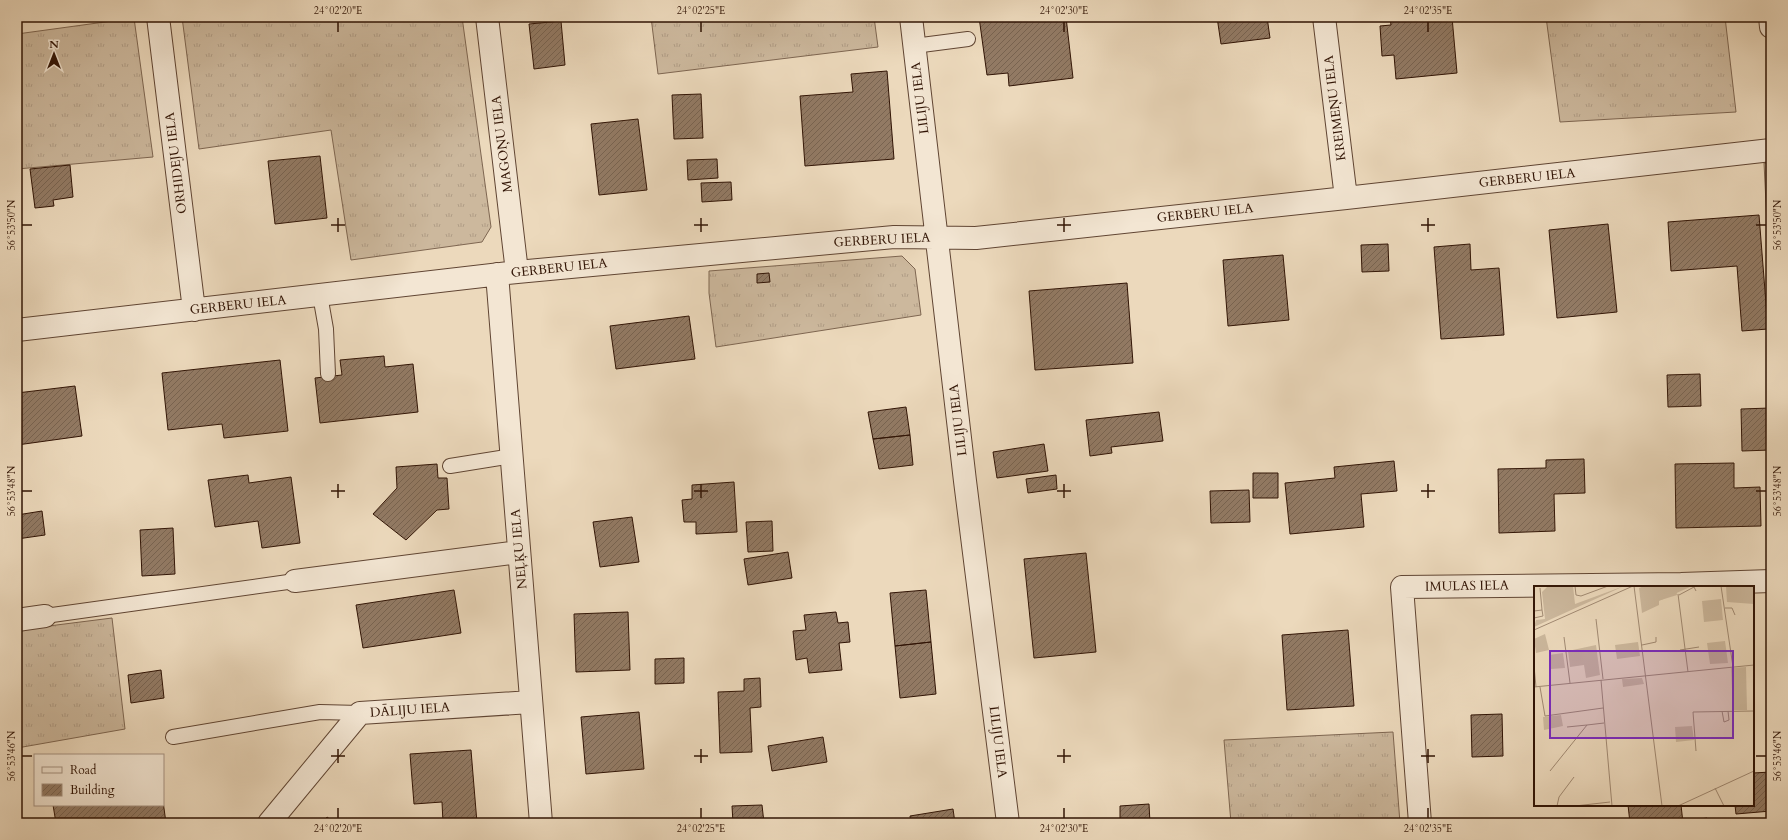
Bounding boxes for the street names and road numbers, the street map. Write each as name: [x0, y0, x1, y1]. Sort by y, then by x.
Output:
street label: KREIMEŅU IELA: [1320, 53, 1350, 162]
street label: LILIJU IELA: [907, 60, 933, 135]
street label: MAGOŅU IELA: [487, 94, 517, 194]
street label: ORHIDEJU IELA: [161, 110, 191, 215]
street label: GERBERU IELA: [1478, 164, 1577, 192]
street label: GERBERU IELA: [1156, 199, 1255, 227]
street label: GERBERU IELA: [833, 228, 932, 252]
street label: GERBERU IELA: [510, 254, 609, 282]
street label: GERBERU IELA: [189, 291, 288, 319]
street label: LILIJU IELA: [945, 382, 971, 457]
street label: NEĻĶU IELA: [506, 507, 531, 590]
street label: IMULAS IELA: [1425, 576, 1510, 596]
street label: DĀLIJU IELA: [369, 698, 451, 722]
street label: LILIJU IELA: [985, 705, 1011, 780]

